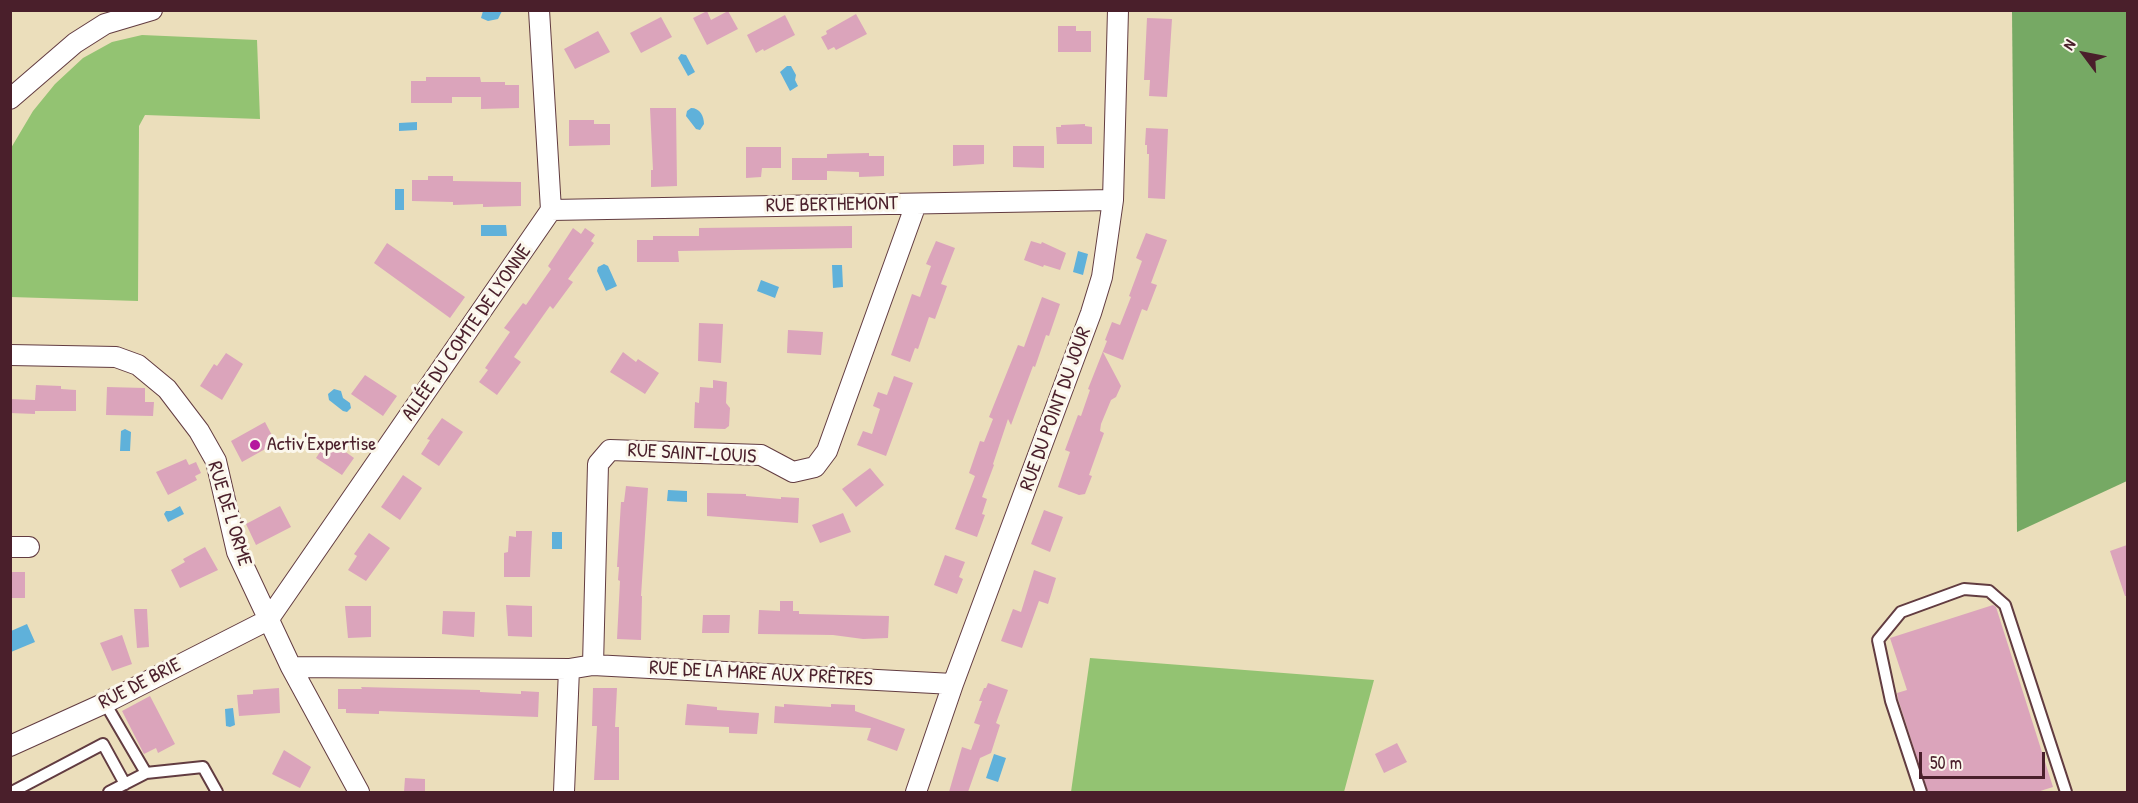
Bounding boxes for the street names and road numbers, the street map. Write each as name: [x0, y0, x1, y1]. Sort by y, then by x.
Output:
street label: RUE BERTHEMONT: [766, 192, 898, 218]
street label: ALLÉE DU COMTE DE LYONNE: [397, 240, 537, 426]
street label: RUE DU POINT DU JOUR: [1015, 324, 1097, 494]
street label: RUE SAINT-LOUIS: [627, 439, 757, 469]
street label: RUE DE L'ORME: [202, 459, 256, 569]
street label: RUE DE BRIE: [95, 653, 185, 715]
street label: RUE DE LA MARE AUX PRÊTRES: [649, 656, 873, 692]

